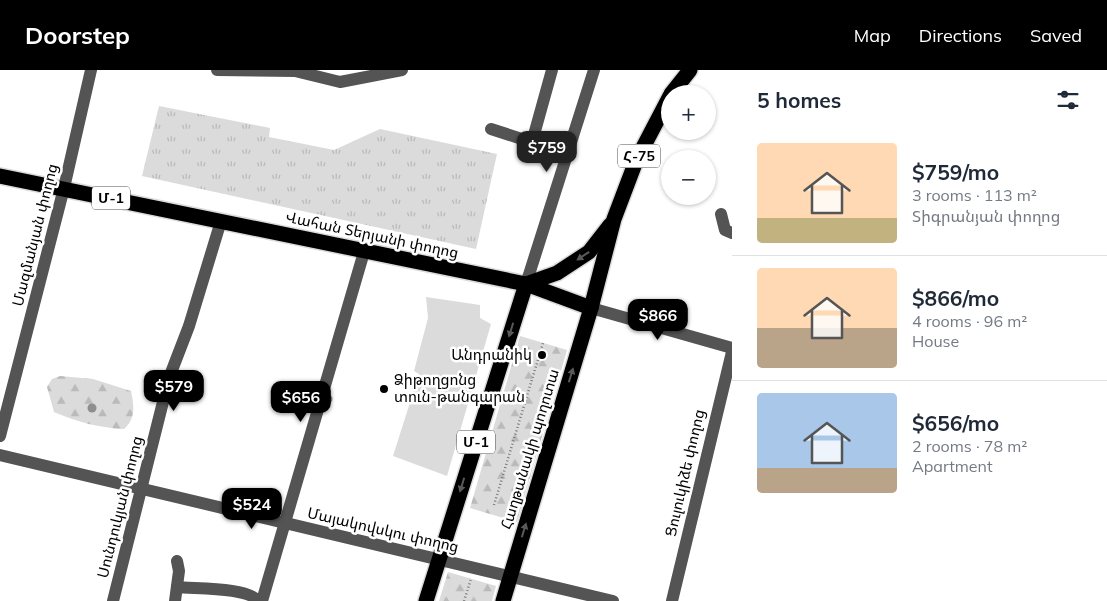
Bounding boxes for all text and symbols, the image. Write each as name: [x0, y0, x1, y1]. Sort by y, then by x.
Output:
text: Doorstep: [25, 20, 130, 50]
text: Map: [854, 24, 891, 47]
text: Directions: [919, 24, 1002, 47]
text: Saved: [1030, 24, 1082, 47]
map controls: [661, 85, 716, 205]
button: +: [661, 85, 716, 140]
icon: filters: [1054, 86, 1082, 114]
text: 5 homes: [757, 87, 841, 113]
pin: $759: [517, 131, 577, 173]
text: $759: [528, 137, 566, 157]
road number: Հ-75: [618, 144, 660, 168]
button: −: [661, 150, 716, 205]
text: $759/mo: [912, 159, 999, 185]
street label: Մազմանյան փողոց: [8, 162, 61, 308]
icon: home: [797, 163, 857, 223]
text: 3 rooms · 113 m²: [912, 185, 1037, 205]
road number: Մ-1: [92, 186, 130, 210]
text: Տիգրանյան փողոց: [912, 206, 1060, 226]
street label: Վահան Տերյանի փողոց: [284, 207, 460, 262]
one-way arrow: [576, 251, 590, 261]
text: $866/mo: [912, 285, 999, 311]
icon: home: [797, 288, 857, 348]
pin: $866: [628, 298, 688, 341]
text: $866: [639, 305, 677, 325]
text: 4 rooms · 96 m²: [912, 311, 1027, 331]
one-way arrow: [507, 323, 514, 338]
text: House: [912, 331, 959, 351]
place label: Անդրանիկ: [451, 345, 532, 364]
marker: Անդրանիկ: [536, 349, 548, 361]
street label: Հաղթանակի պողոտա: [496, 366, 563, 531]
one-way arrow: [567, 367, 575, 382]
pin: $579: [144, 370, 204, 412]
place label: Ձիթողցոնց տուն-թանգարան: [394, 370, 525, 406]
text: $579: [155, 376, 193, 396]
pin: $656: [271, 380, 331, 423]
marker: Ձիթողցոնց տուն-թանգարան: [378, 383, 390, 395]
text: $656: [282, 387, 320, 407]
street label: Ցուլուկիձե փողոց: [661, 407, 708, 538]
text: $656/mo: [912, 410, 999, 436]
icon: home: [797, 413, 857, 473]
road number: Մ-1: [457, 431, 495, 454]
street label: Սունդուկյան փողոց: [93, 434, 146, 580]
text: 2 rooms · 78 m²: [912, 436, 1027, 456]
text: Apartment: [912, 456, 993, 476]
one-way arrow: [458, 478, 465, 493]
pin: $524: [222, 488, 282, 530]
text: $524: [233, 494, 271, 514]
street label: Մայակովսկու փողոց: [305, 503, 461, 556]
one-way arrow: [521, 523, 529, 538]

